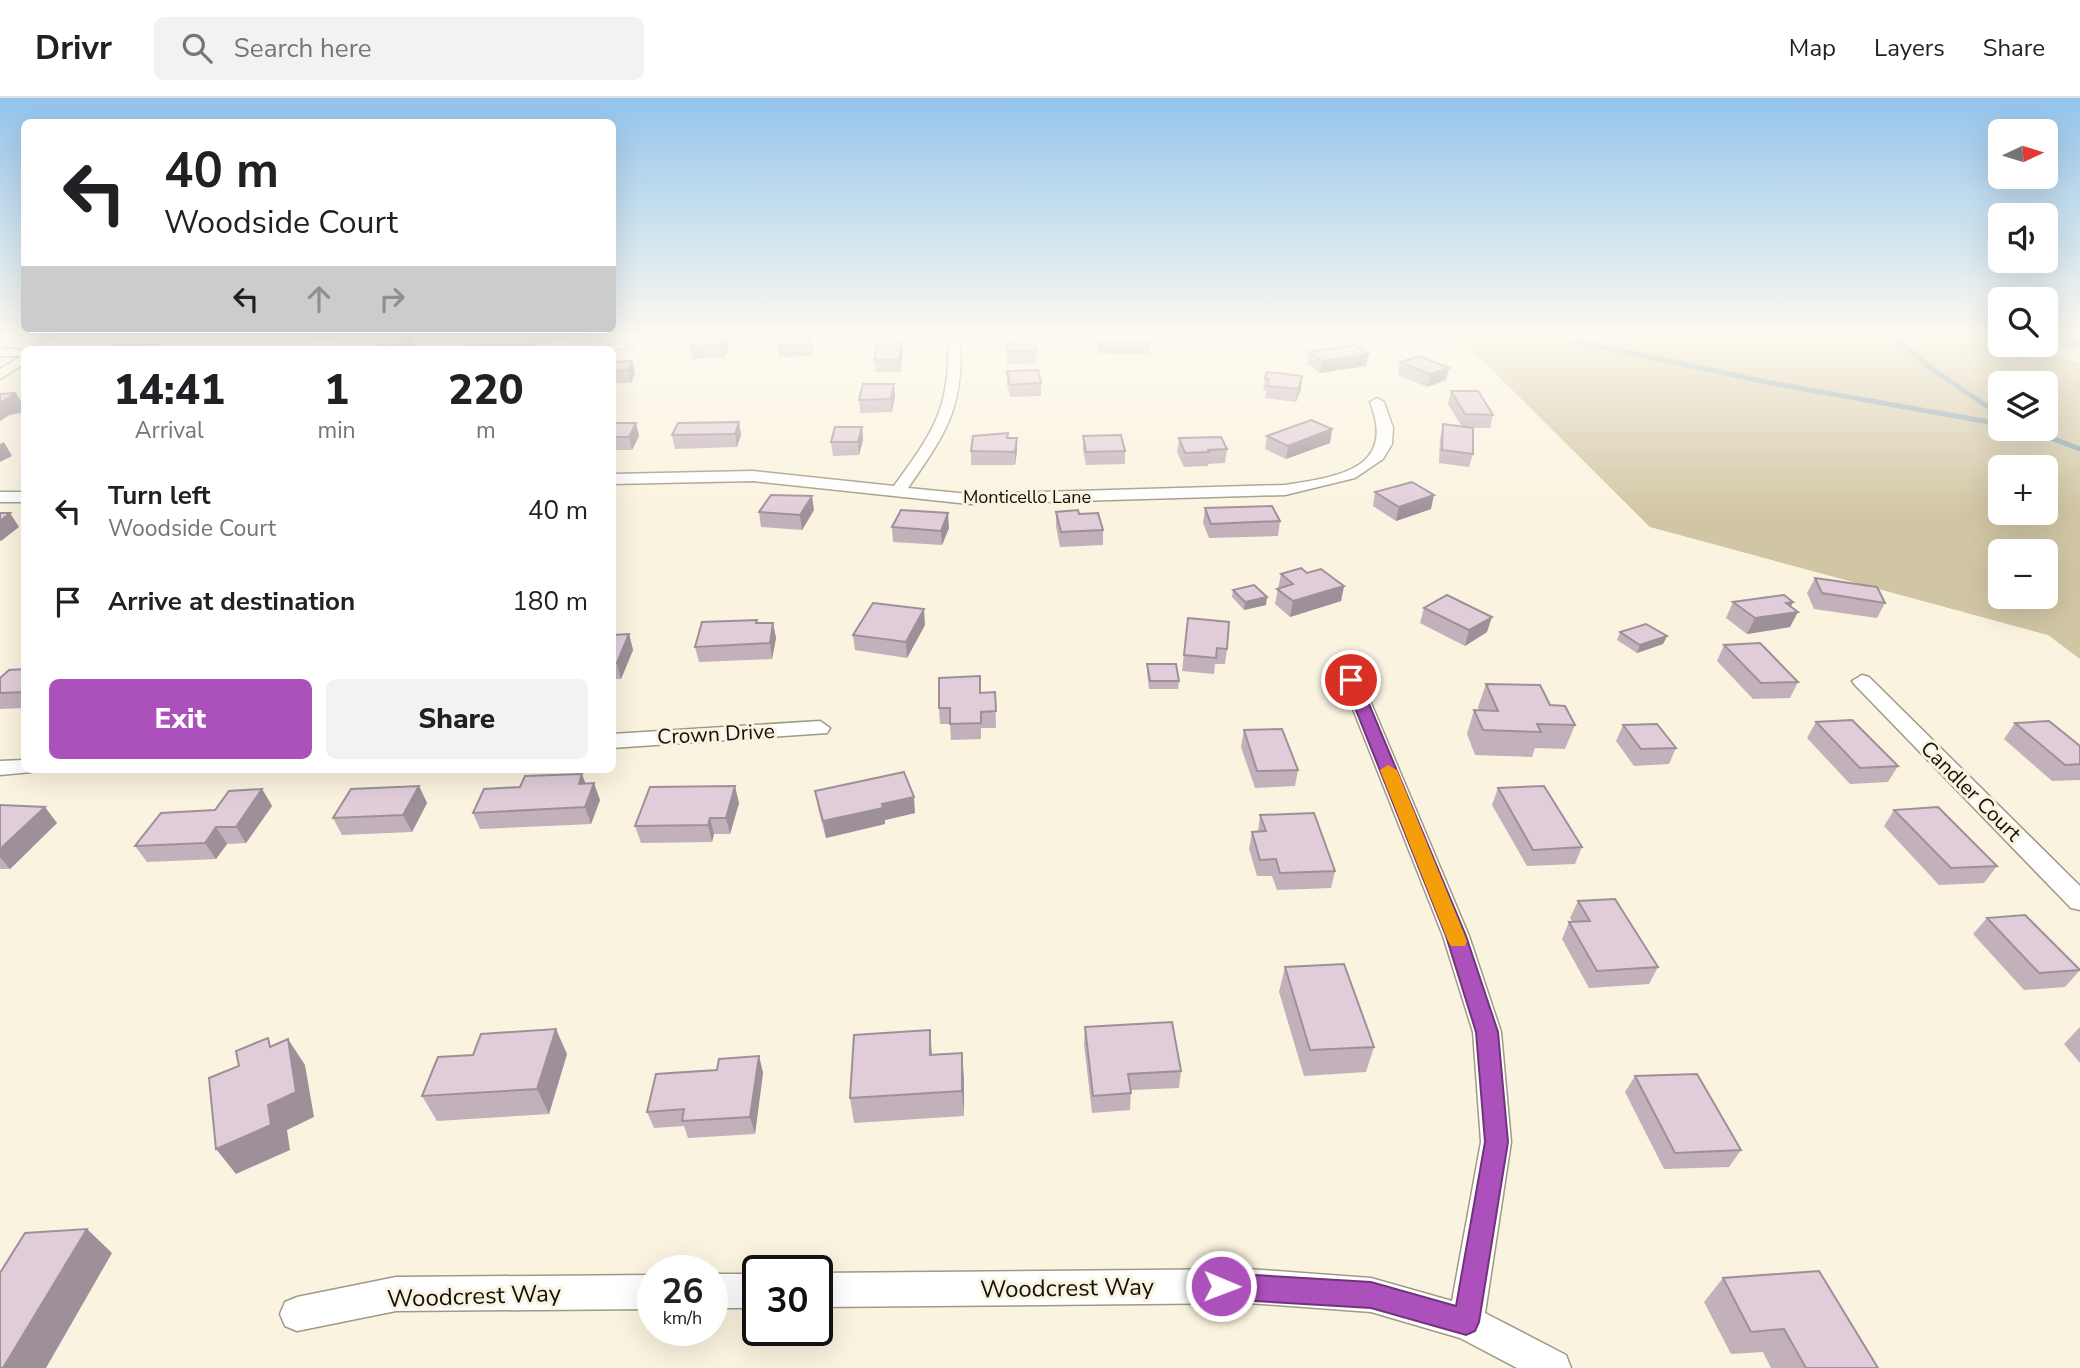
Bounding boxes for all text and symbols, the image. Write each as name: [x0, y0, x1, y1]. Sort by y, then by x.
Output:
search box: [154, 17, 644, 80]
text: Drivr: [35, 26, 112, 71]
icon: search: [178, 29, 216, 67]
text: Search here: [234, 31, 372, 66]
text: Map: [1789, 32, 1836, 64]
text: Layers: [1874, 32, 1945, 64]
text: Share: [1983, 32, 2045, 64]
north arrow: [1988, 119, 2058, 189]
map controls: [1988, 119, 2058, 609]
text: 40 m: [164, 137, 279, 204]
icon: left: [49, 147, 140, 238]
text: Woodside Court: [164, 201, 398, 244]
button: sound: [1988, 203, 2058, 273]
icon: left: [227, 280, 265, 318]
icon: ahead: [300, 280, 338, 318]
icon: right: [373, 280, 411, 318]
button: search: [1988, 287, 2058, 357]
text: 14:41: [113, 362, 225, 419]
text: 1: [324, 362, 349, 419]
text: 220: [448, 362, 524, 419]
button: layers: [1988, 371, 2058, 441]
text: Arrival: [135, 415, 204, 446]
text: min: [318, 415, 356, 446]
text: m: [476, 415, 496, 446]
button: +: [1988, 455, 2058, 525]
text: Turn left: [108, 478, 211, 513]
street label: Monticello Lane: [963, 485, 1091, 509]
icon: left: [49, 492, 87, 530]
text: 40 m: [528, 493, 588, 528]
text: Woodside Court: [108, 513, 276, 544]
button: −: [1988, 539, 2058, 609]
icon: arrive: [49, 583, 87, 621]
text: Arrive at destination: [108, 584, 355, 619]
text: 180 m: [512, 584, 588, 619]
pin: [1321, 650, 1381, 710]
icon: arrive: [1332, 661, 1370, 699]
button: Exit: [49, 679, 312, 759]
button: Share: [326, 679, 588, 759]
street label: Crown Drive: [656, 717, 776, 751]
street label: Candler Court: [1915, 735, 2028, 848]
position arrow: [1184, 1249, 1258, 1323]
speed limit sign: 30: [742, 1255, 833, 1346]
text: 26: [661, 1268, 704, 1315]
street label: Woodcrest Way: [980, 1270, 1155, 1306]
street label: Woodcrest Way: [386, 1277, 562, 1315]
text: km/h: [663, 1306, 702, 1330]

